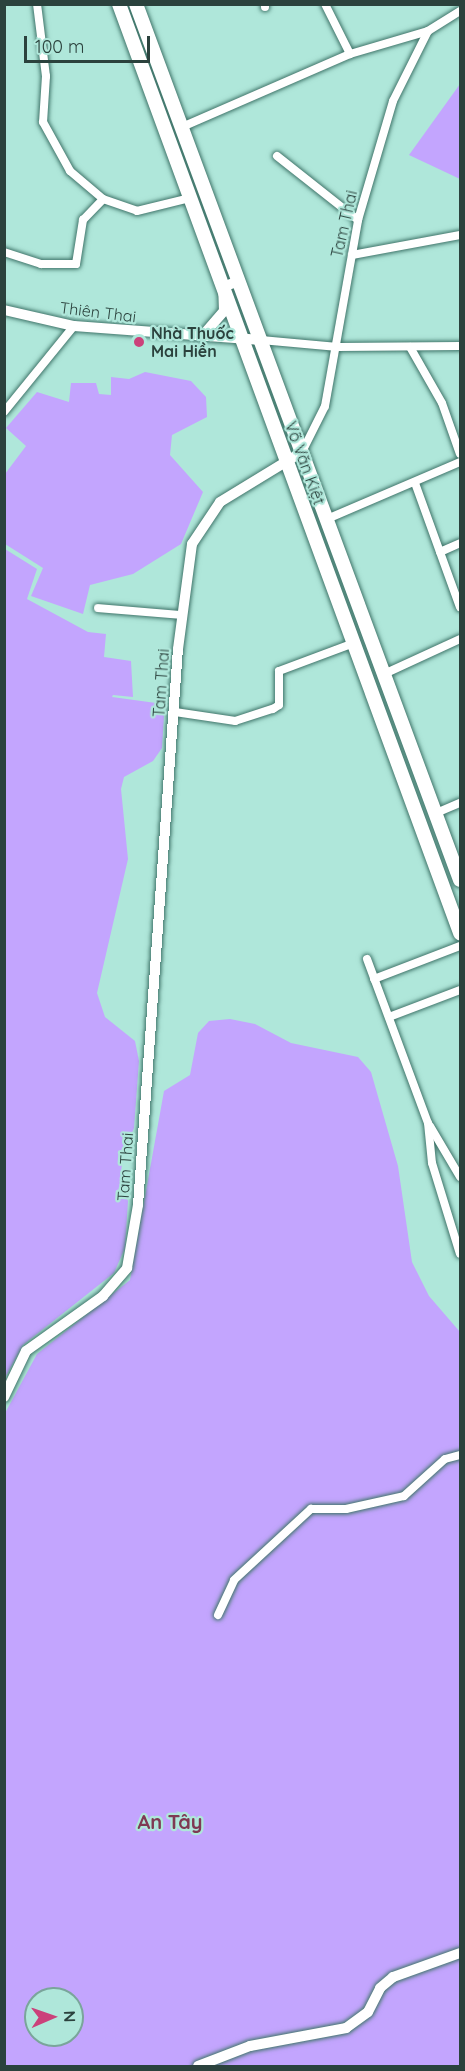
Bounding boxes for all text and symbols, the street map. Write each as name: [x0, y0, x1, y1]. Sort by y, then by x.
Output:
scale bar: [27, 24, 153, 62]
text: 100 m: [35, 35, 84, 58]
street label: Tam Thai: [327, 188, 361, 260]
street label: Thiên Thai: [59, 298, 137, 326]
place label: Nhà Thuốc Mai Hiền: [151, 323, 234, 361]
marker: Nhà Thuốc Mai Hiền: [132, 335, 146, 349]
street label: Võ Văn Kiệt: [281, 419, 329, 507]
street label: Tam Thai: [149, 648, 173, 718]
street label: Tam Thai: [113, 1132, 137, 1202]
district label: An Tây: [137, 1809, 203, 1833]
north arrow: [24, 1987, 84, 2047]
text: N: [60, 2010, 80, 2023]

